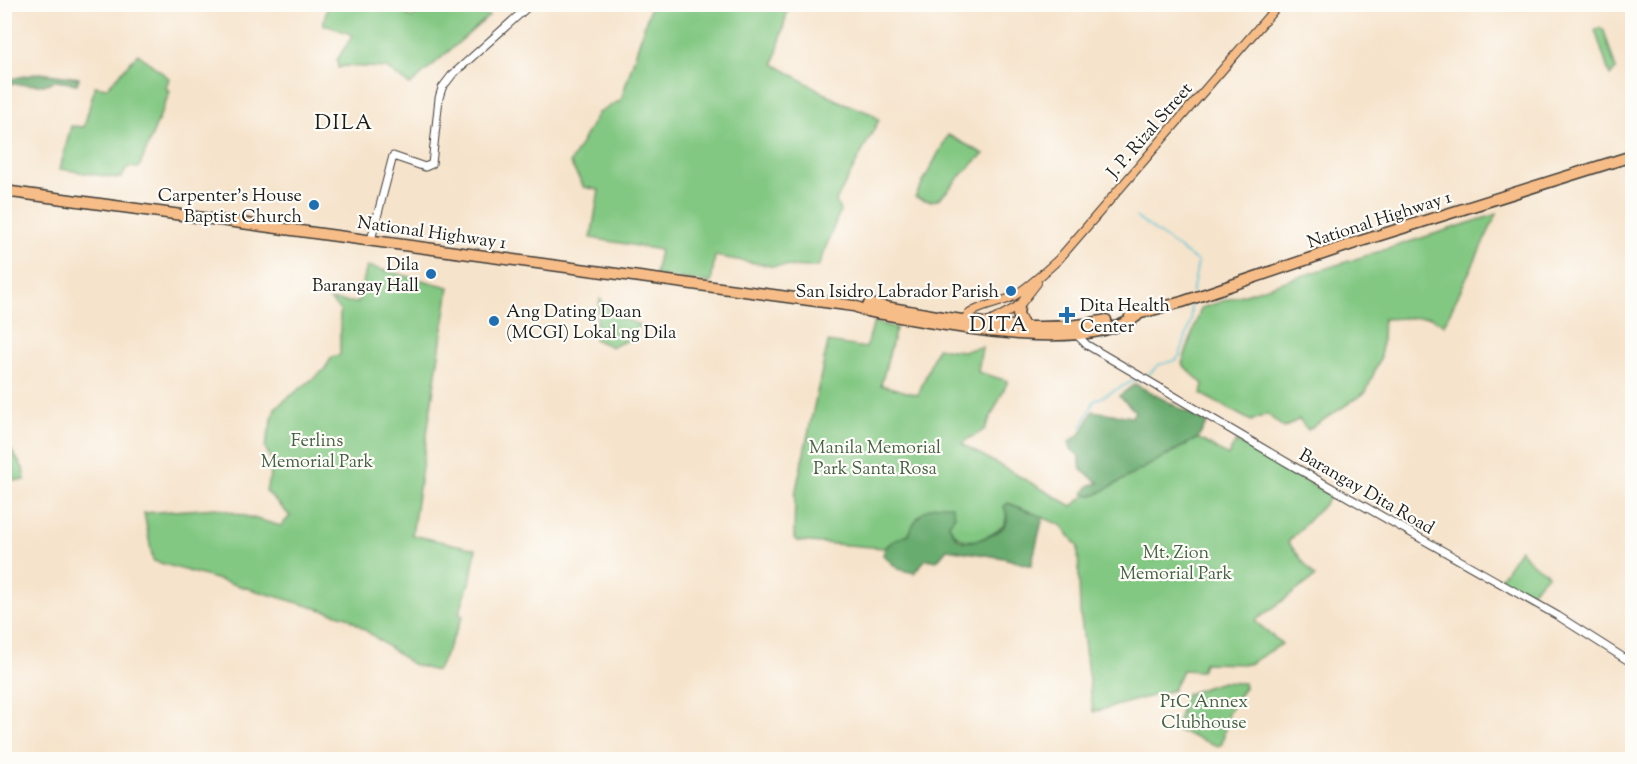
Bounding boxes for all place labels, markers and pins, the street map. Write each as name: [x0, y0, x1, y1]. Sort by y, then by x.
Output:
place label: Carpenter's House Baptist Church: [158, 184, 302, 231]
marker: Carpenter's House Baptist Church: [307, 198, 321, 212]
place label: Dila Barangay Hall: [312, 253, 419, 300]
marker: Dila Barangay Hall: [424, 267, 438, 281]
place label: San Isidro Labrador Parish: [796, 280, 999, 306]
marker: San Isidro Labrador Parish: [1004, 284, 1018, 298]
place label: Dita Health Center: [1080, 294, 1170, 341]
place label: Ang Dating Daan (MCGI) Lokal ng Dila: [506, 300, 676, 347]
marker: Dita Health Center: [1058, 306, 1076, 324]
marker: Ang Dating Daan (MCGI) Lokal ng Dila: [487, 314, 501, 328]

